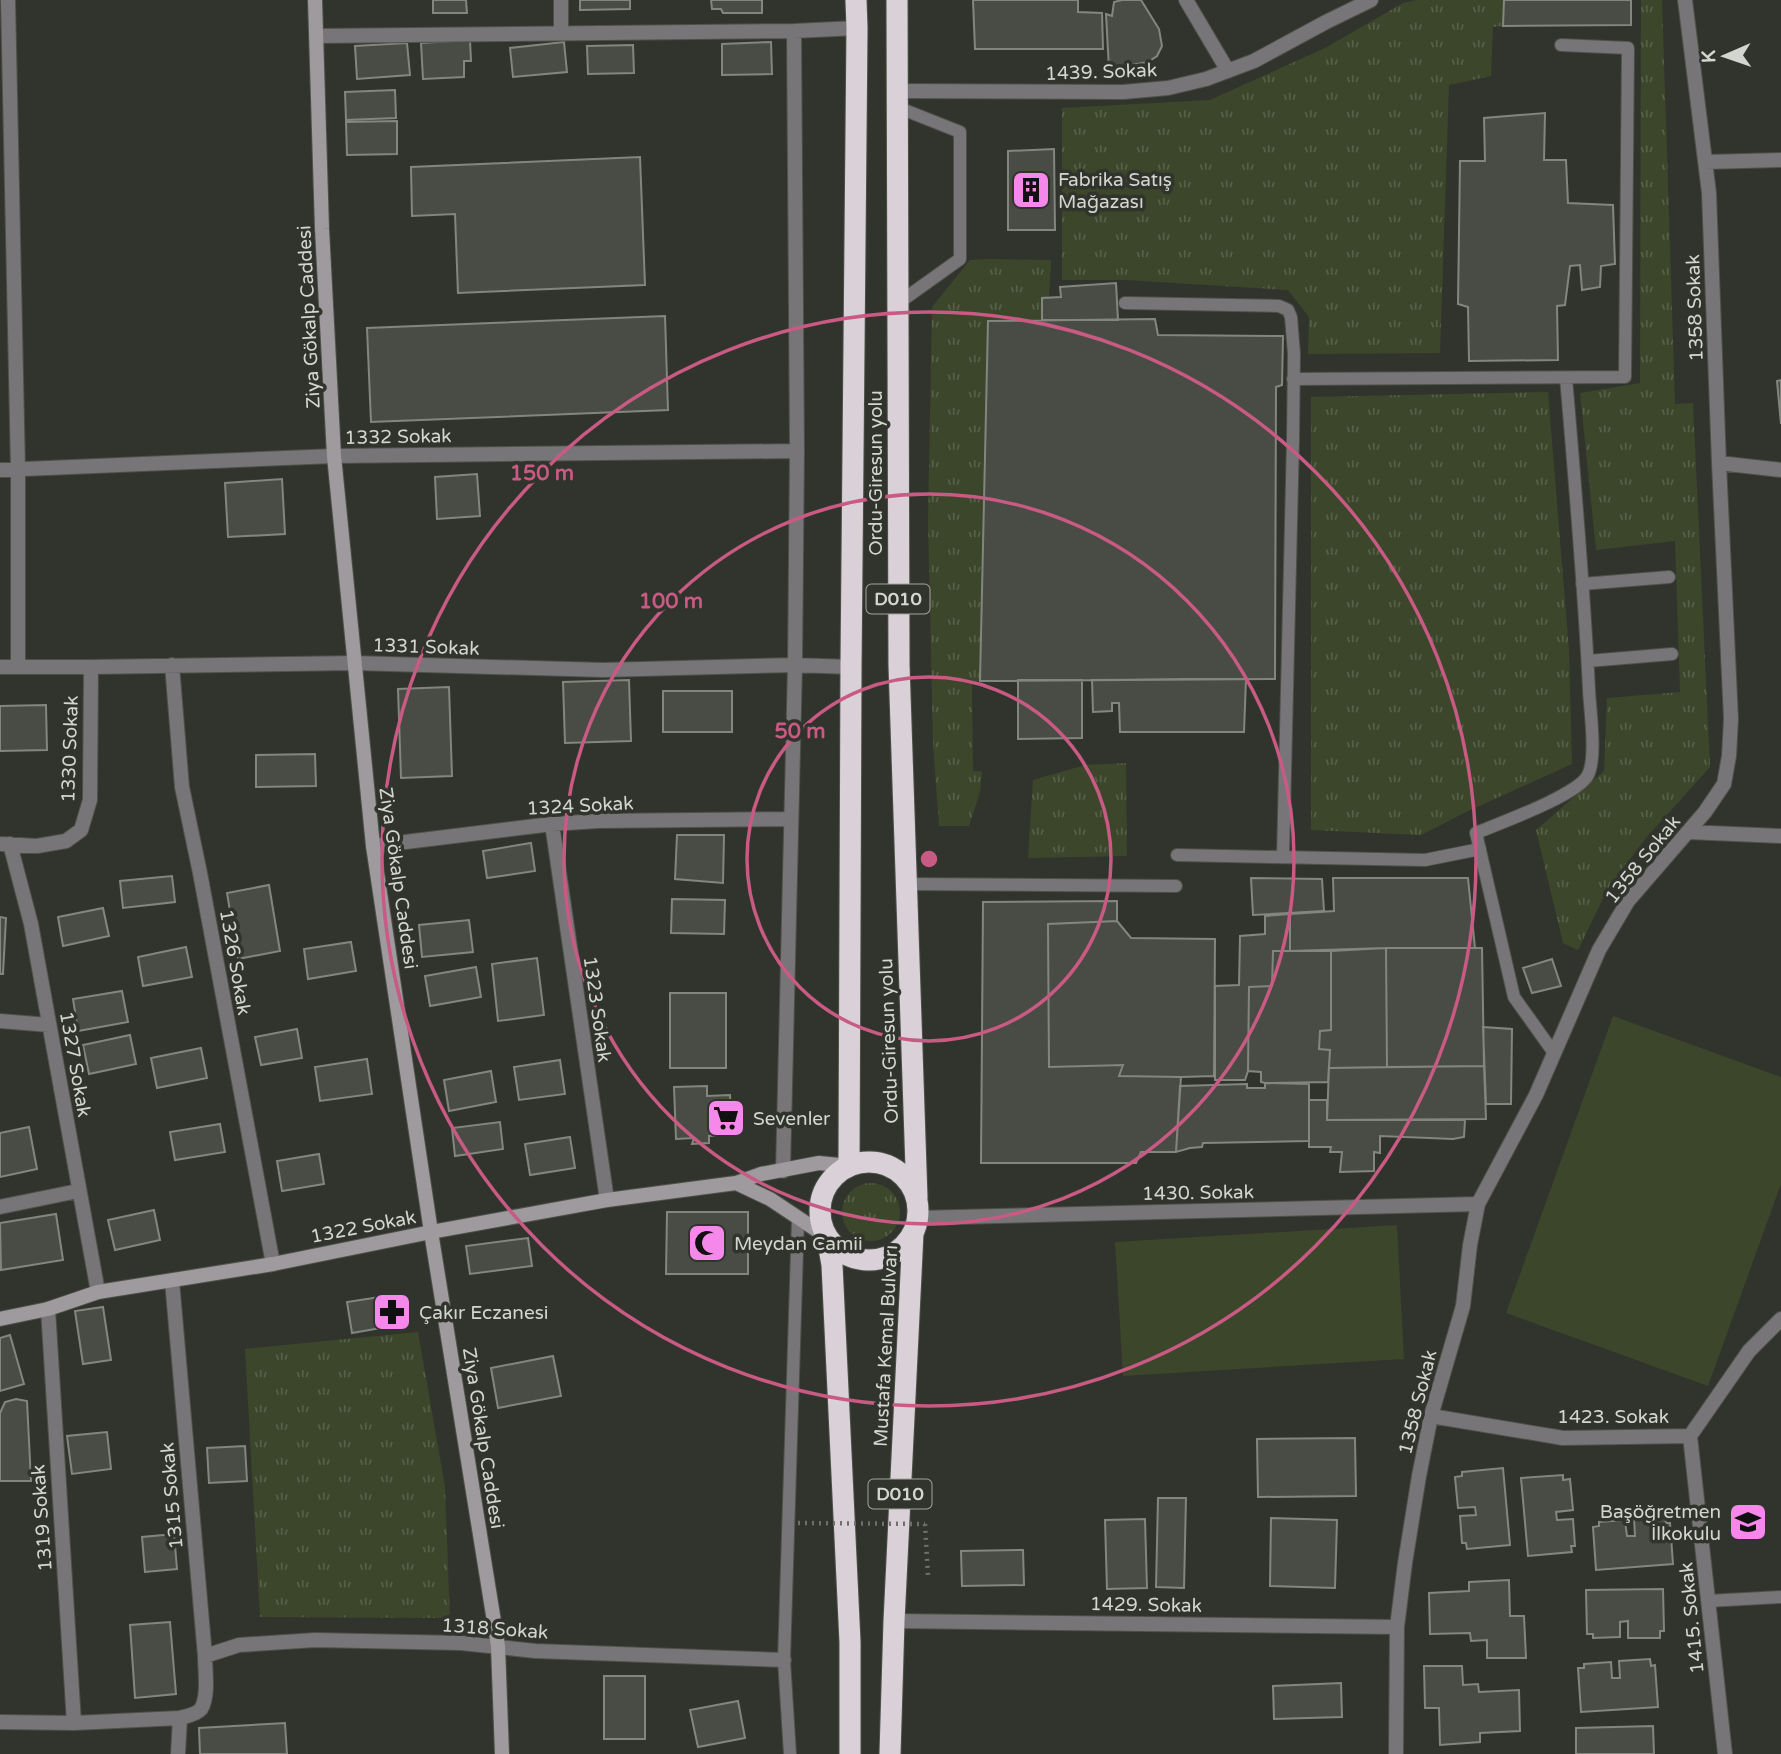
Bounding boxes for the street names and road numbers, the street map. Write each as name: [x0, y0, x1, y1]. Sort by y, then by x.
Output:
street label: 1439. Sokak: [1045, 59, 1157, 85]
street label: Ziya Gökalp Caddesi: [293, 225, 325, 409]
street label: 1358 Sokak: [1682, 254, 1708, 362]
street label: Ordu-Giresun yolu: [865, 390, 887, 556]
street label: 1332 Sokak: [344, 425, 452, 449]
road number: D010: [866, 584, 930, 614]
street label: 1331 Sokak: [372, 634, 480, 660]
street label: 1330 Sokak: [57, 695, 83, 803]
street label: Ziya Gökalp Caddesi: [374, 786, 422, 971]
street label: 1324 Sokak: [526, 792, 634, 820]
street label: 1358 Sokak: [1601, 811, 1685, 908]
street label: 1326 Sokak: [215, 908, 255, 1017]
street label: 1323 Sokak: [579, 955, 615, 1064]
street label: Ordu-Giresun yolu: [875, 958, 903, 1124]
street label: 1327 Sokak: [55, 1010, 95, 1119]
street label: 1430. Sokak: [1142, 1181, 1254, 1205]
street label: 1322 Sokak: [309, 1206, 418, 1248]
street label: Mustafa Kemal Bulvarı: [870, 1244, 902, 1448]
street label: Ziya Gökalp Caddesi: [458, 1346, 508, 1530]
street label: 1358 Sokak: [1394, 1348, 1442, 1457]
street label: 1423. Sokak: [1557, 1406, 1669, 1428]
street label: 1315 Sokak: [156, 1442, 188, 1550]
street label: 1319 Sokak: [27, 1464, 57, 1572]
road number: D010: [869, 1479, 932, 1508]
street label: 1415. Sokak: [1675, 1561, 1709, 1675]
street label: 1429. Sokak: [1090, 1593, 1202, 1617]
street label: 1318 Sokak: [441, 1614, 549, 1644]

